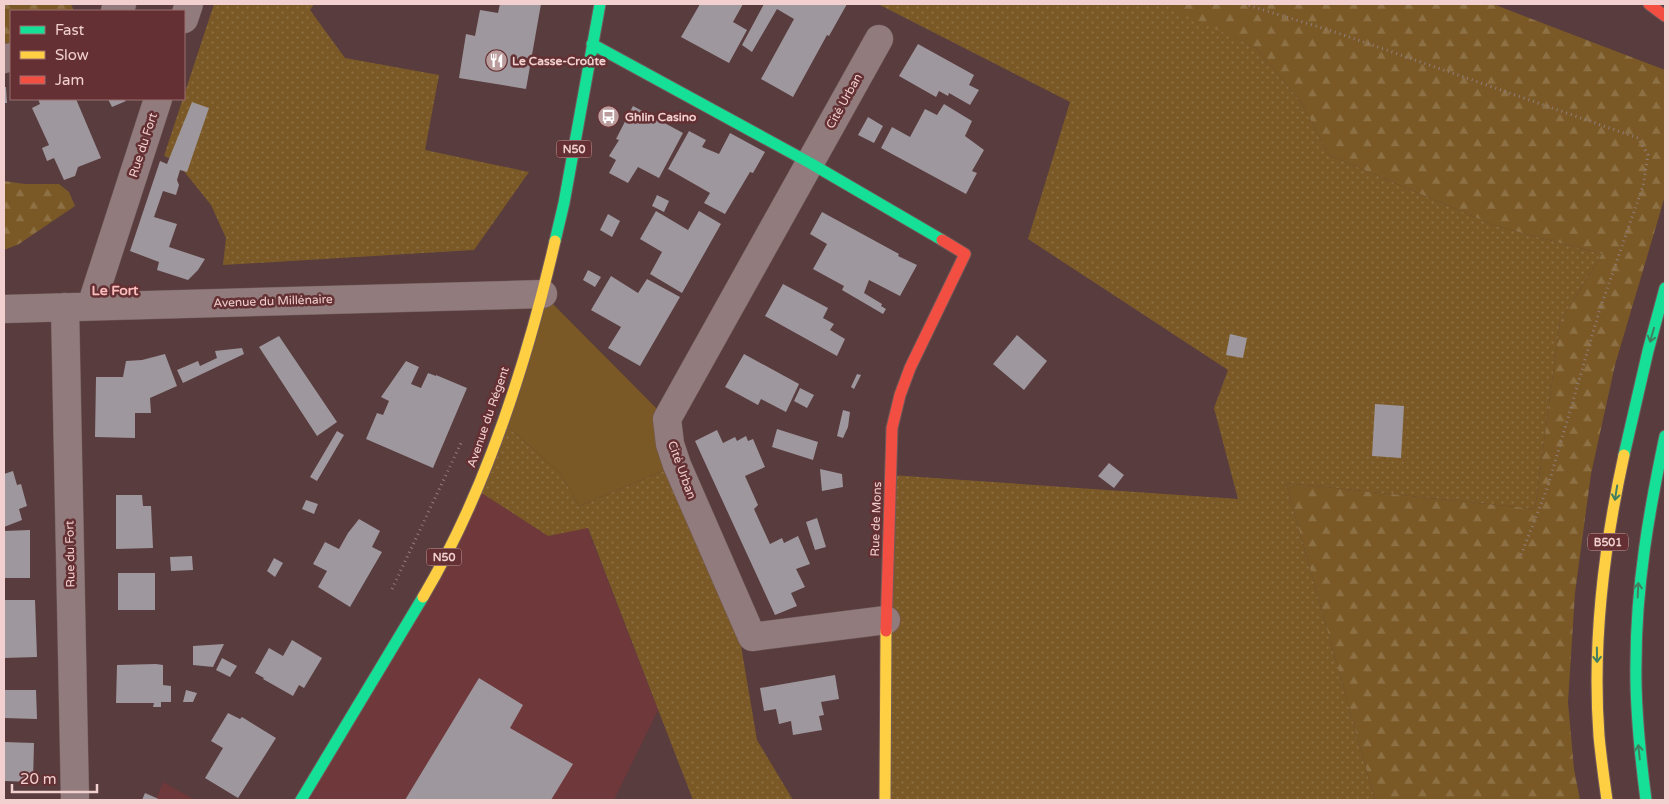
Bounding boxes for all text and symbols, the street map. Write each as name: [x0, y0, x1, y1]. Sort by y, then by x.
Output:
legend: [10, 10, 185, 100]
text: Fast: [55, 21, 85, 39]
text: Slow: [55, 46, 89, 64]
restaurant icon: Le Casse-Croûte: [484, 49, 508, 73]
place label: Le Casse-Croûte: [512, 54, 606, 68]
text: Jam: [55, 71, 84, 89]
street label: Cité Urban: [823, 71, 865, 131]
bus stop icon: Ghlin Casino: [597, 105, 621, 129]
place label: Ghlin Casino: [625, 110, 696, 124]
street label: Rue du Fort: [126, 111, 160, 179]
road number: N50: [556, 140, 592, 158]
district label: Le Fort: [92, 282, 139, 299]
street label: Avenue du Millénaire: [213, 292, 333, 310]
one-way arrow: [1647, 327, 1657, 343]
street label: Avenue du Régent: [464, 364, 512, 469]
street label: Cité Urban: [665, 439, 699, 501]
street label: Rue de Mons: [868, 481, 884, 557]
one-way arrow: [1611, 485, 1621, 501]
street label: Rue du Fort: [62, 520, 78, 588]
road number: B501: [1588, 534, 1628, 550]
road number: N50: [426, 548, 462, 566]
one-way arrow: [1634, 582, 1643, 598]
one-way arrow: [1592, 646, 1602, 662]
one-way arrow: [1634, 744, 1644, 760]
scale bar: [12, 762, 98, 794]
text: 20 m: [20, 770, 57, 788]

